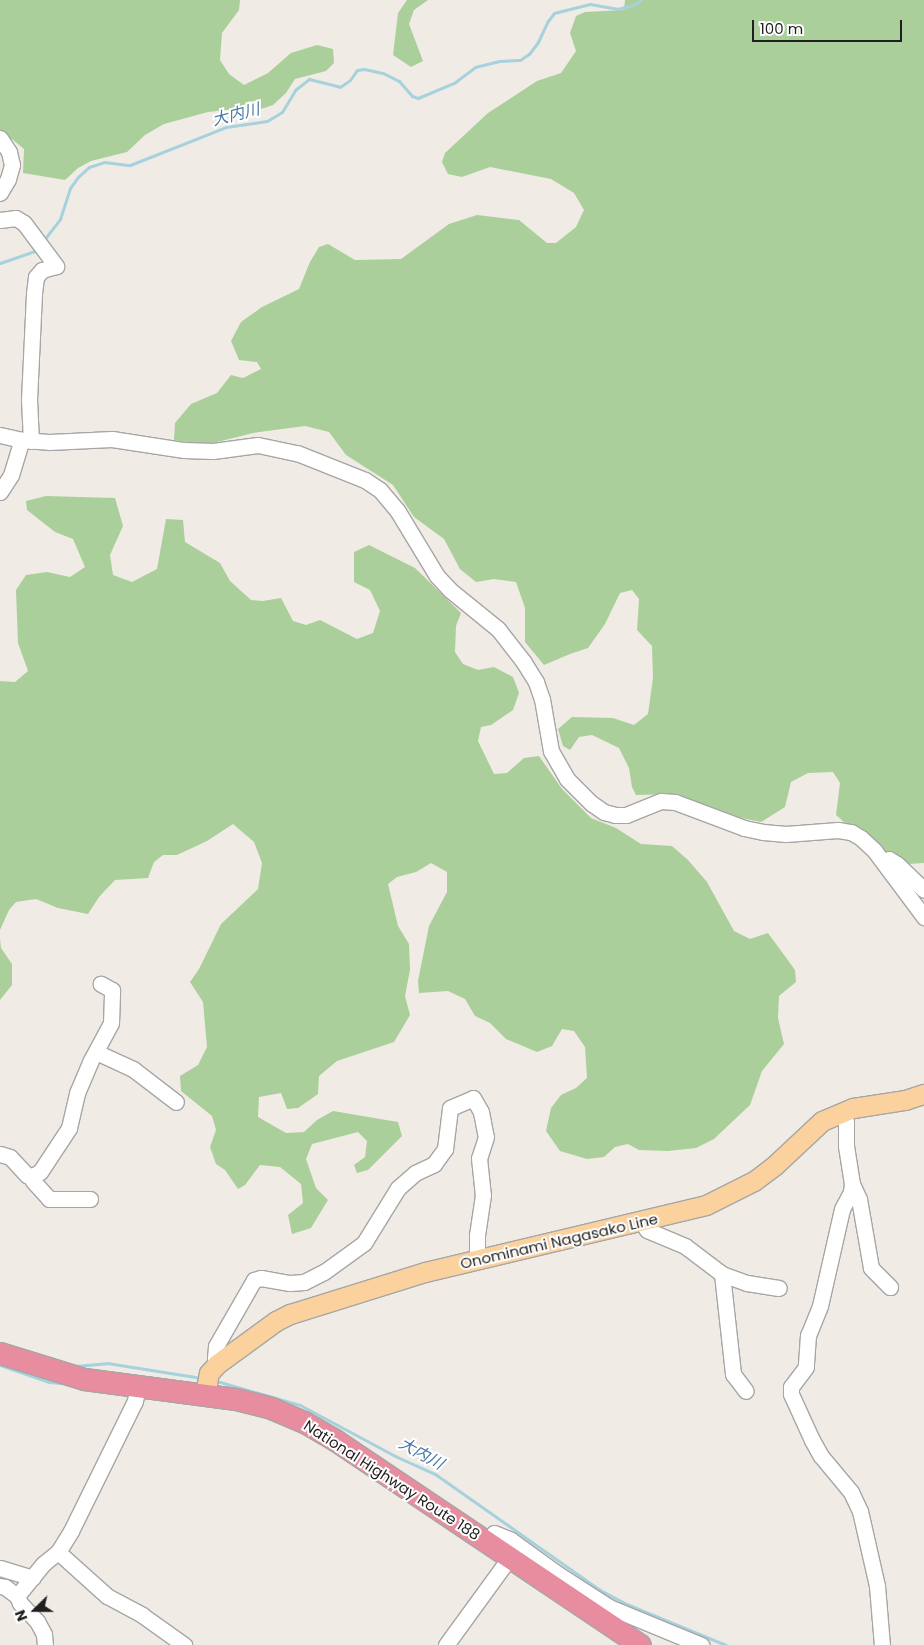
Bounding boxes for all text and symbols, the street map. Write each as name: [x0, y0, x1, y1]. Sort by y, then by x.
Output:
scale bar: [754, 10, 904, 42]
text: 100 m: [760, 18, 803, 39]
water label: 大内川: [210, 100, 262, 130]
street label: Onominami Nagasako Line: [458, 1209, 660, 1273]
street label: National Highway Route 188: [301, 1416, 483, 1544]
water label: 大内川: [395, 1434, 447, 1474]
north arrow: [10, 1585, 60, 1635]
text: N: [10, 1607, 32, 1624]

